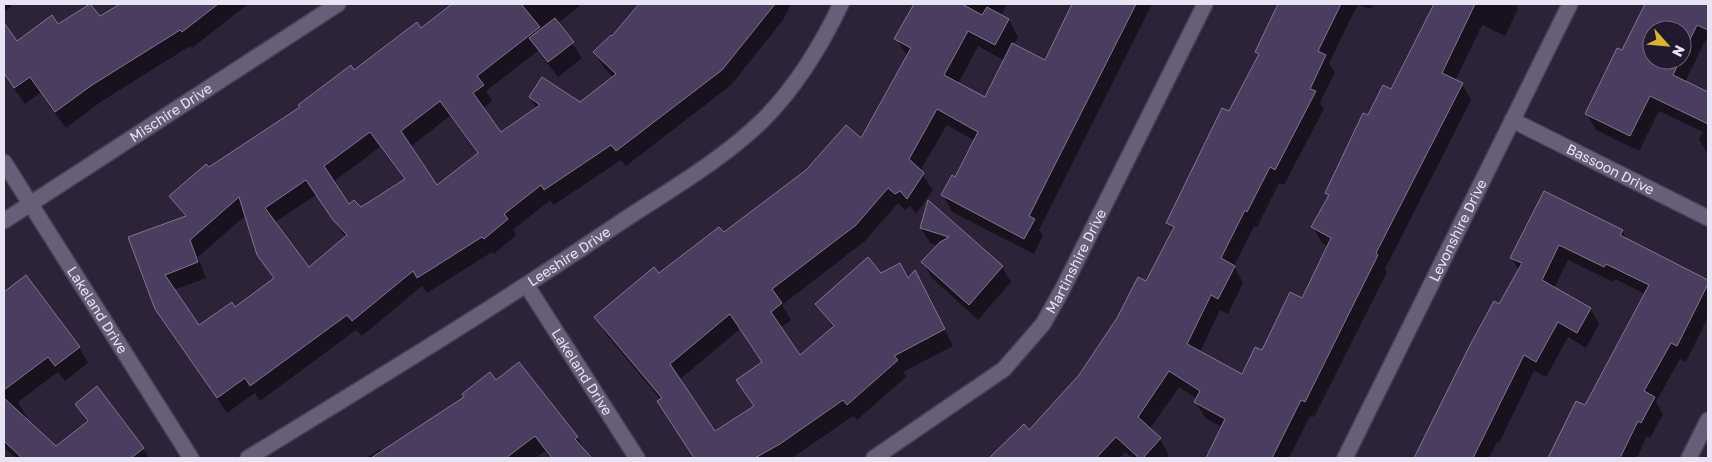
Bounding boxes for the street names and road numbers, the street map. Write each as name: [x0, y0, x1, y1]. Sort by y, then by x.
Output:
street label: Mischire Drive: [126, 79, 215, 145]
street label: Bassoon Drive: [1564, 140, 1657, 198]
street label: Levonshire Drive: [1425, 176, 1490, 284]
street label: Martinshire Drive: [1042, 206, 1109, 316]
street label: Leeshire Drive: [524, 223, 613, 290]
street label: Lakeland Drive: [64, 263, 132, 356]
street label: Lakeland Drive: [548, 325, 616, 418]

